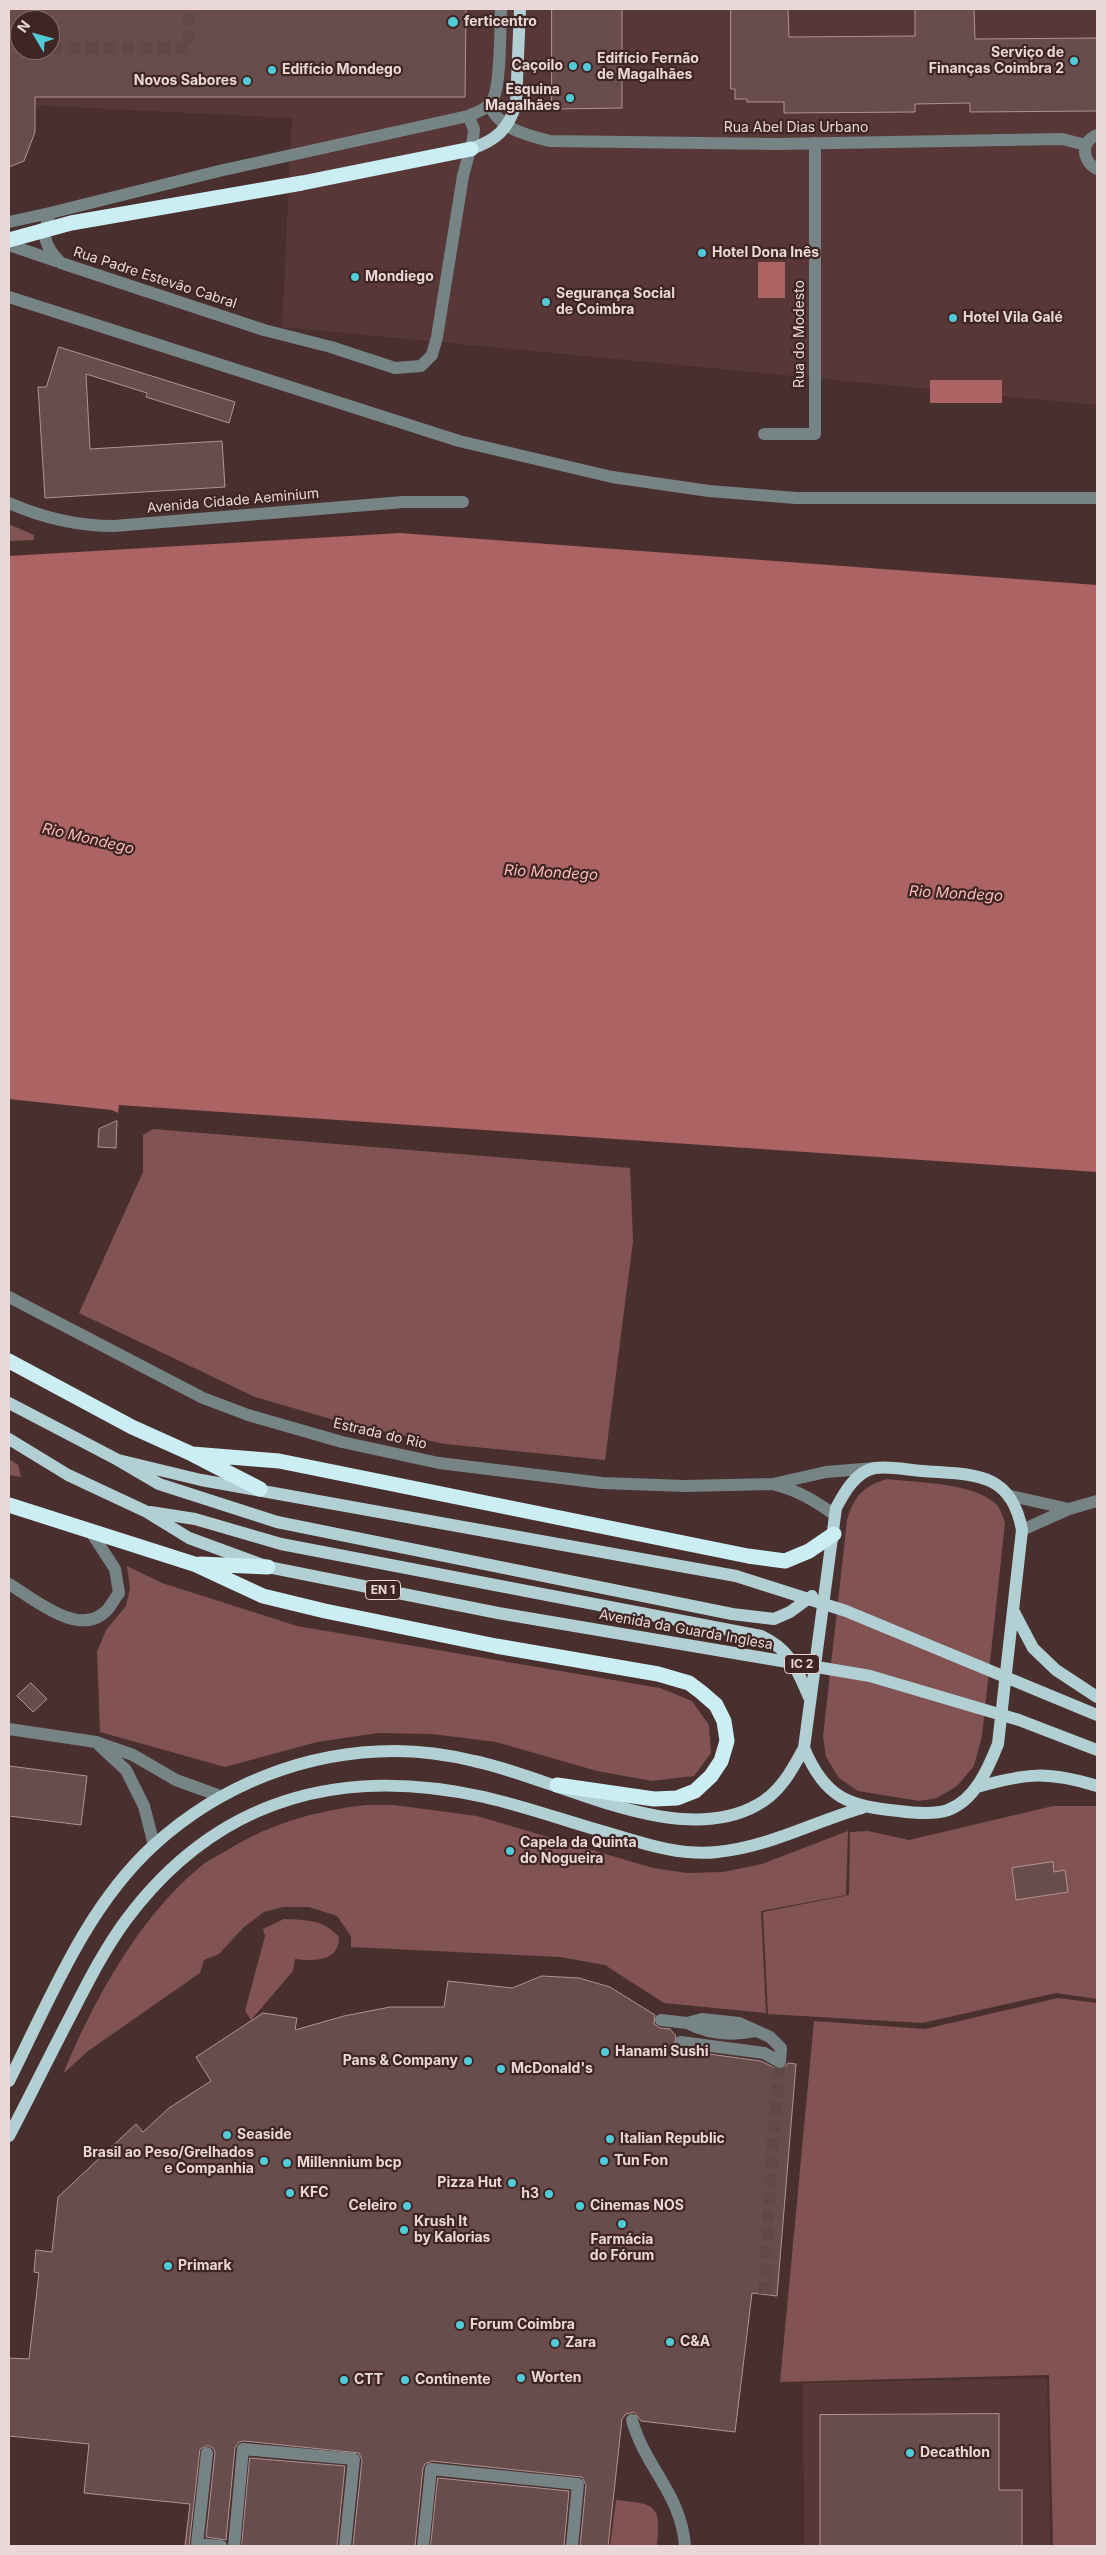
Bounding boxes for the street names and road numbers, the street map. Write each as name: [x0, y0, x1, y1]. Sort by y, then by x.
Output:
street label: Rua Abel Dias Urbano: [724, 120, 868, 136]
street label: Rua Padre Estevão Cabral: [71, 244, 239, 312]
street label: Rua do Modesto: [792, 280, 808, 388]
street label: Avenida Cidade Aeminium: [146, 485, 320, 517]
street label: Estrada do Rio: [332, 1415, 428, 1453]
road number: EN 1: [366, 1580, 400, 1600]
street label: Avenida da Guarda Inglesa: [598, 1606, 774, 1654]
road number: IC 2: [784, 1655, 820, 1674]

